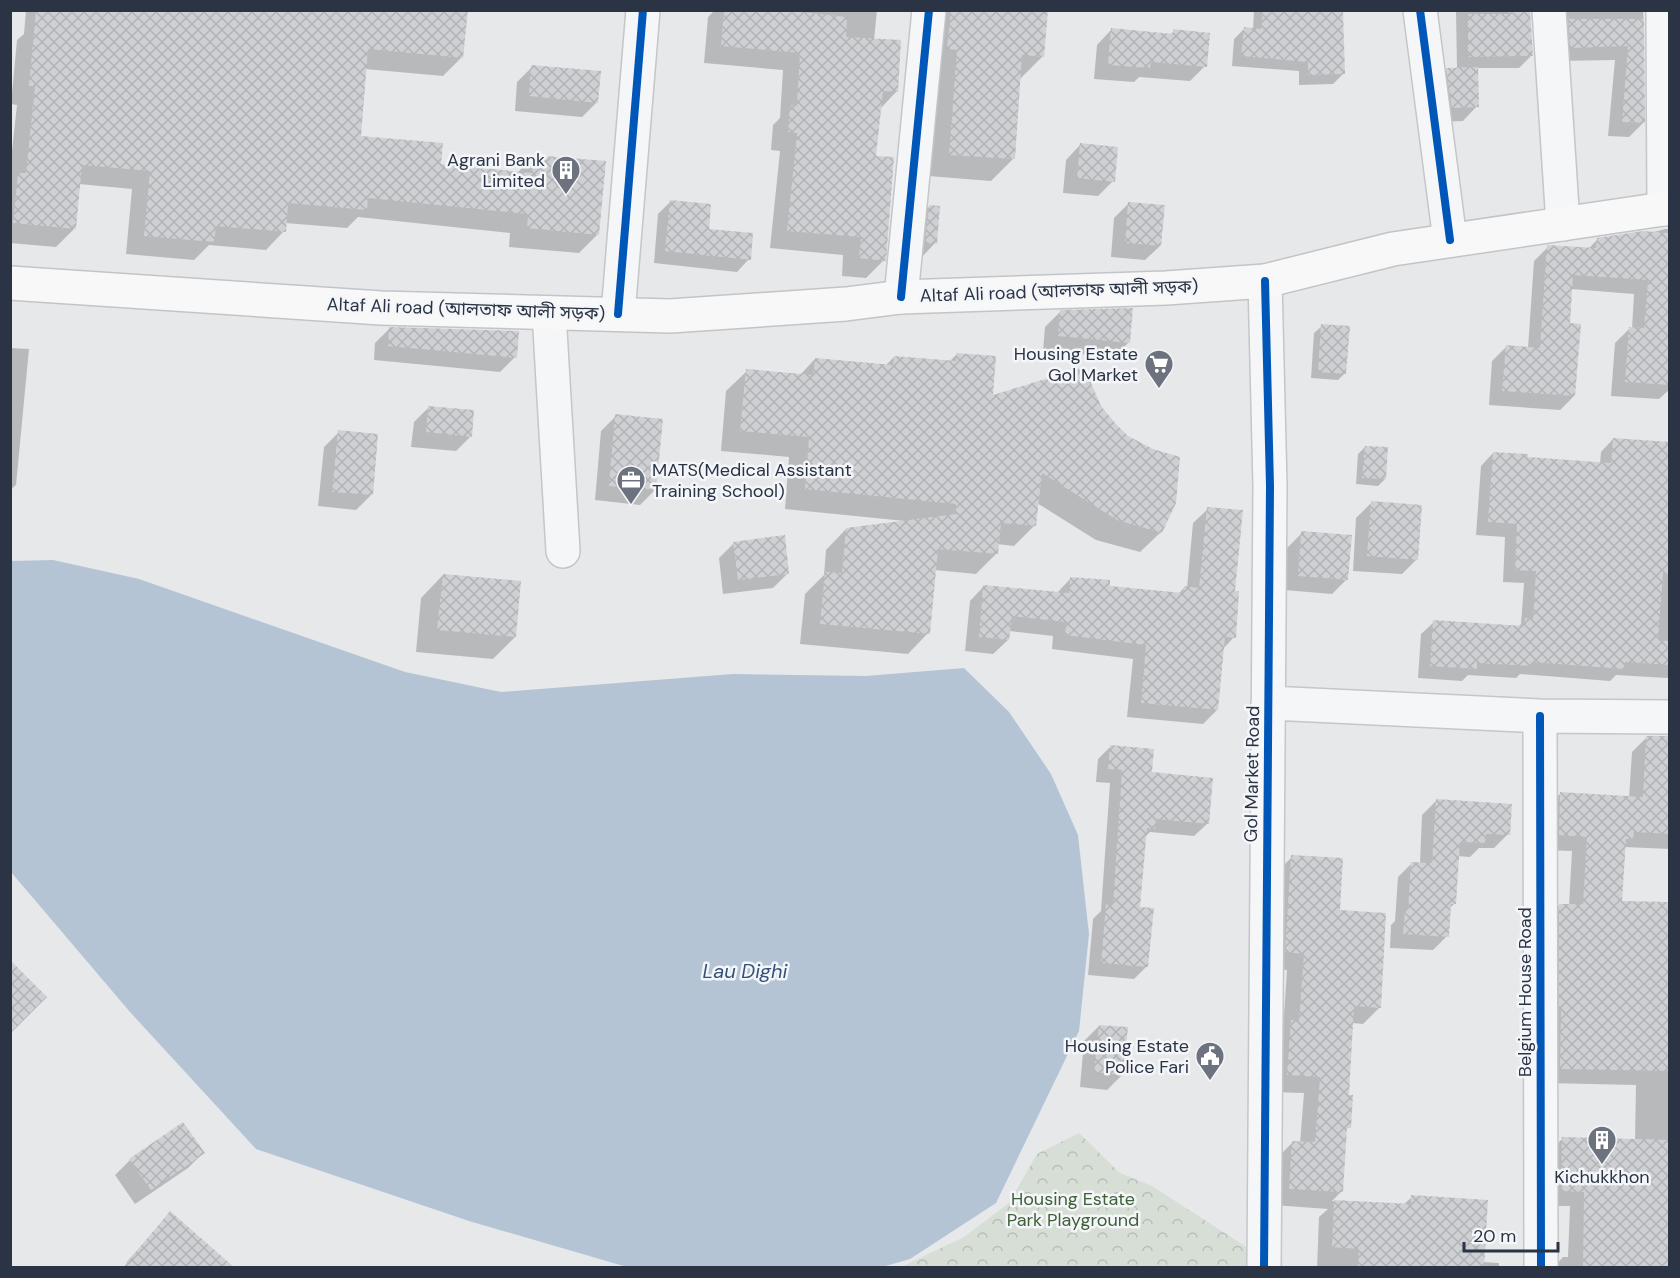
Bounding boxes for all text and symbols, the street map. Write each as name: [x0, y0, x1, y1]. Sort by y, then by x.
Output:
place label: Agrani Bank Limited: [447, 148, 545, 193]
building icon: Agrani Bank Limited: [550, 154, 582, 196]
street label: Altaf Ali road (আলতাফ আলী সড়ক): [919, 274, 1199, 308]
street label: Altaf Ali road (আলতাফ আলী সড়ক): [326, 292, 606, 326]
place label: Housing Estate Gol Market: [1014, 342, 1138, 387]
supermarket icon: Housing Estate Gol Market: [1143, 348, 1175, 390]
place label: MATS(Medical Assistant Training School): [652, 458, 852, 503]
office icon: MATS(Medical Assistant Training School): [615, 464, 647, 506]
street label: Gol Market Road: [1239, 705, 1265, 843]
street label: Belgium House Road: [1513, 907, 1537, 1077]
water label: Lau Dighi: [703, 958, 789, 984]
place label: Housing Estate Police Fari: [1065, 1034, 1189, 1079]
public building icon: Housing Estate Police Fari: [1194, 1040, 1226, 1082]
building icon: Kichukkhon: [1586, 1124, 1618, 1166]
place label: Kichukkhon: [1554, 1165, 1650, 1189]
park label: Housing Estate Park Playground: [1007, 1187, 1139, 1232]
scale bar: [1464, 1215, 1558, 1253]
text: 20 m: [1473, 1224, 1516, 1248]

